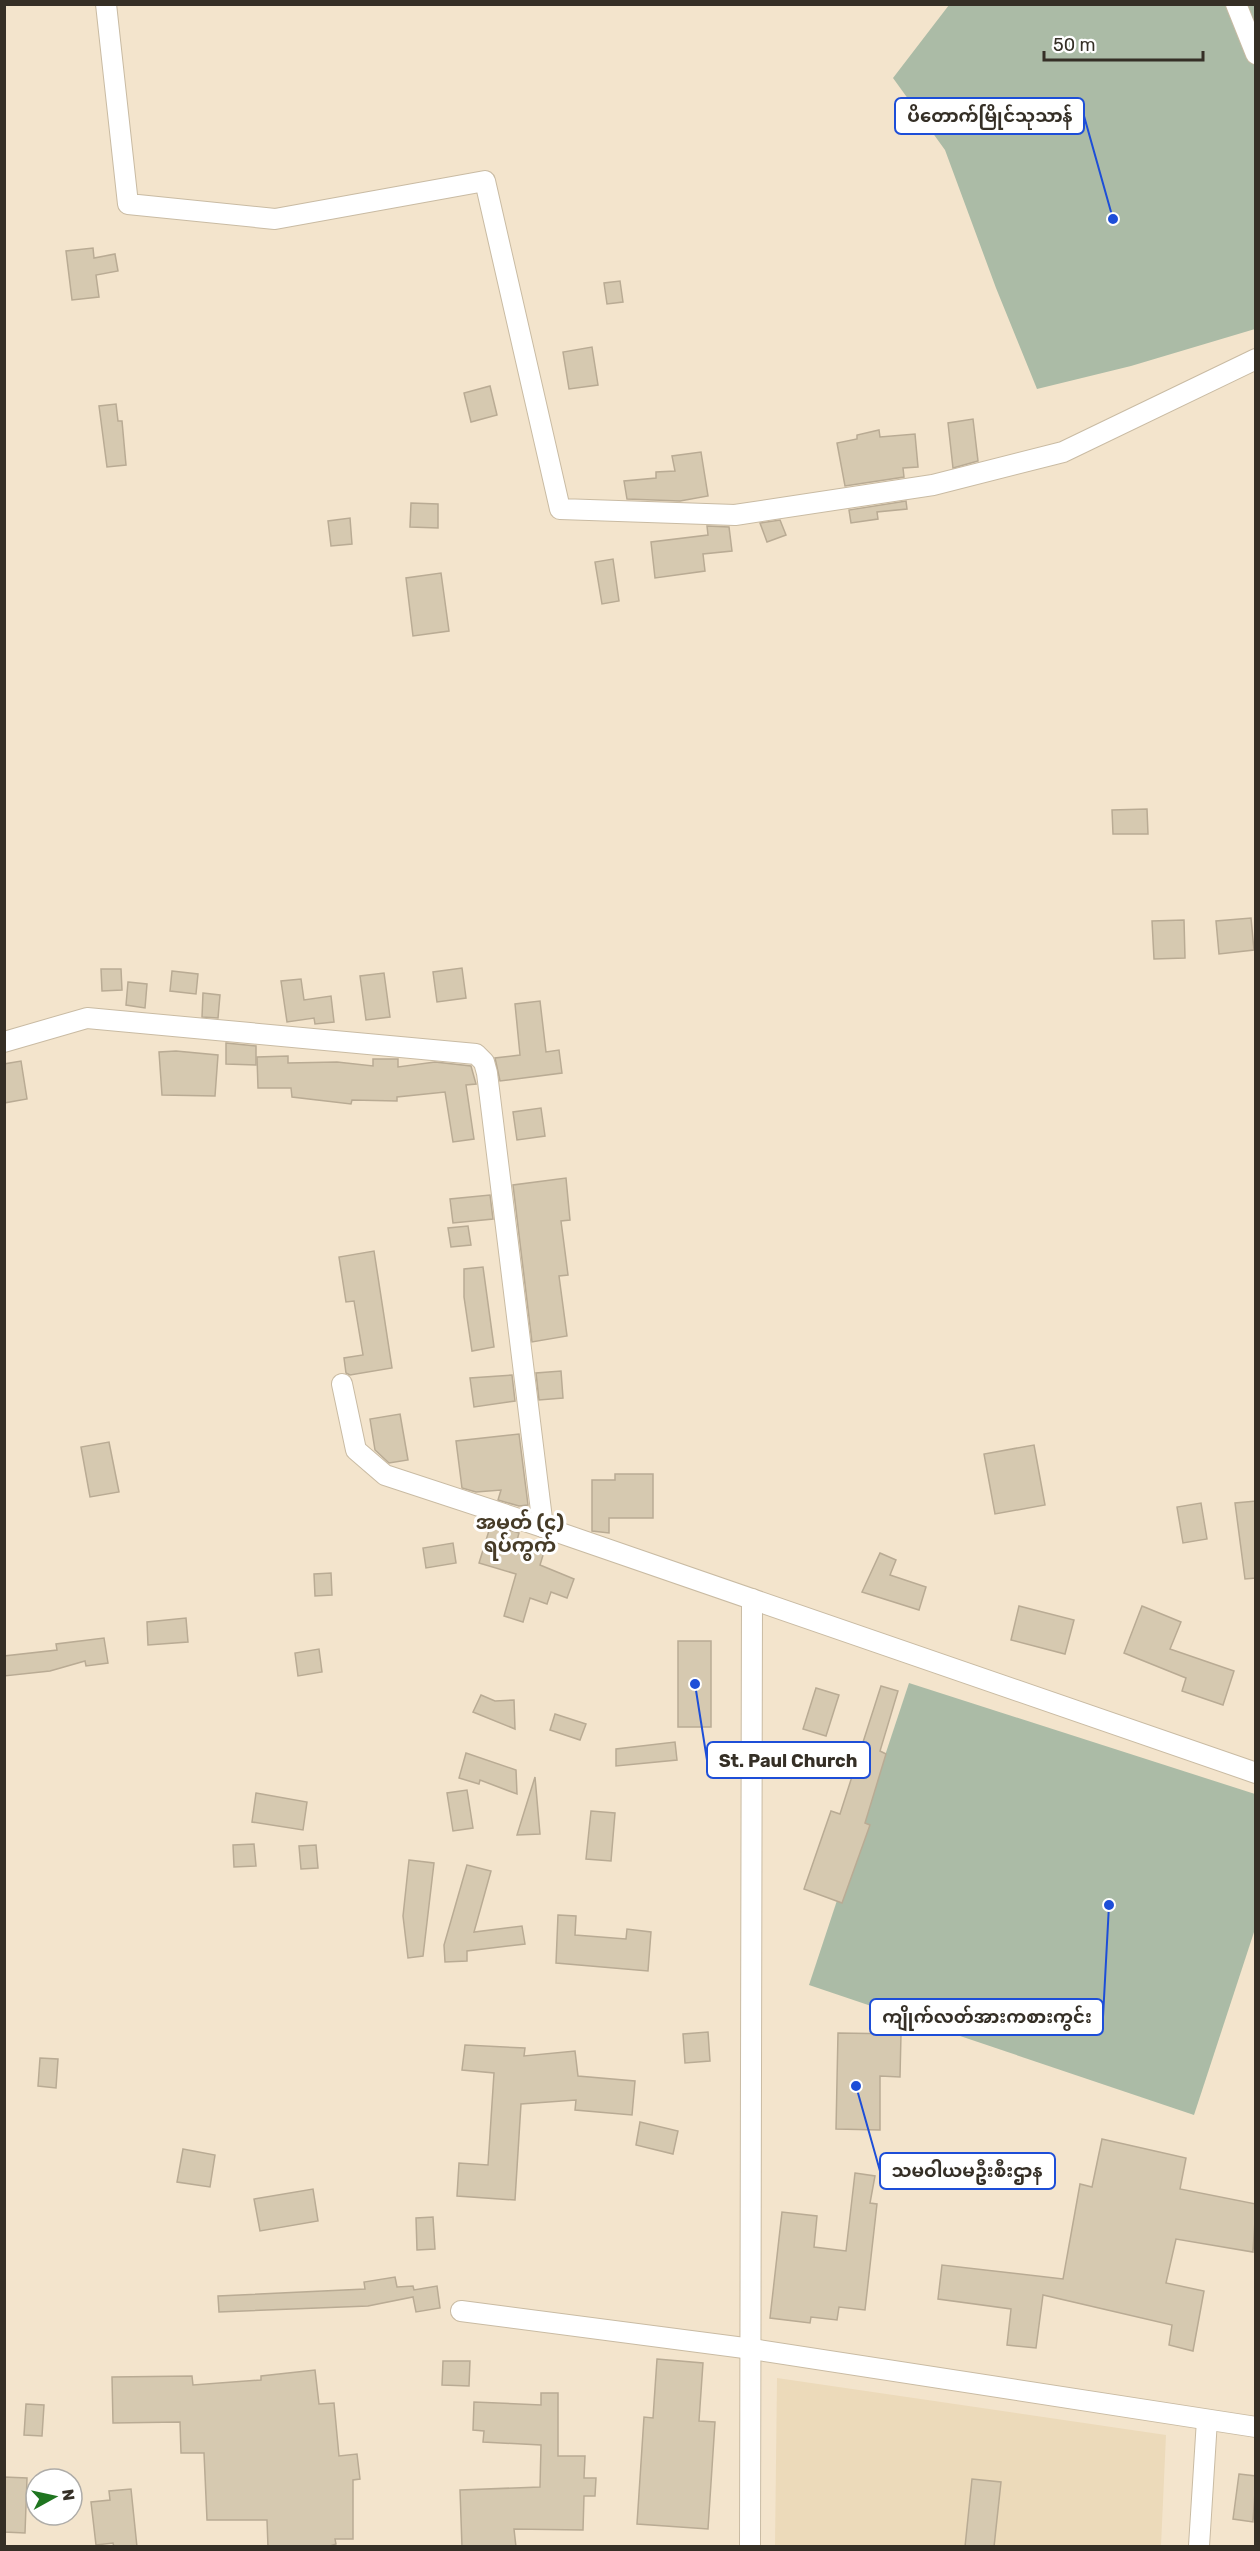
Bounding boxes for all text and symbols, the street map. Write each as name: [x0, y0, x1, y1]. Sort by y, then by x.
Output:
scale bar: [1044, 24, 1203, 62]
text: 50 m: [1053, 34, 1096, 56]
callout: ပိတောက်မြိုင်သုသာန်: [895, 98, 1084, 134]
text: ပိတောက်မြိုင်သုသာန်: [907, 104, 1073, 130]
district label: အမှတ် (၄) ရပ်ကွက်: [476, 1509, 564, 1561]
callout: St. Paul Church: [707, 1742, 870, 1778]
text: St. Paul Church: [719, 1750, 857, 1772]
callout: ကျိုက်လတ်အားကစားကွင်း: [870, 1999, 1103, 2035]
text: ကျိုက်လတ်အားကစားကွင်း: [882, 2005, 1092, 2032]
callout: သမဝါယမဦးစီးဌာန: [880, 2153, 1055, 2189]
text: သမဝါယမဦးစီးဌာန: [891, 2159, 1043, 2185]
north arrow: [24, 2467, 84, 2527]
text: N: [58, 2488, 79, 2502]

